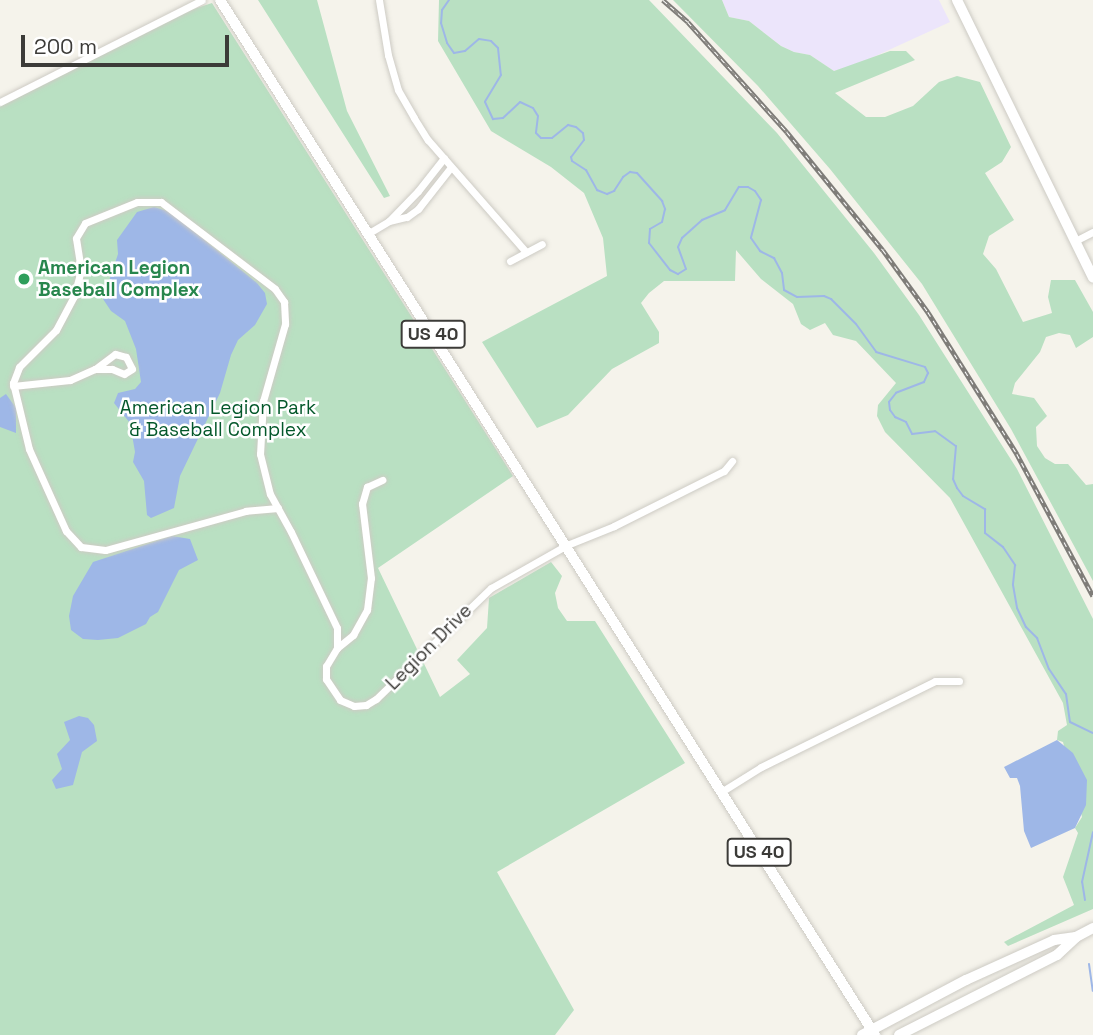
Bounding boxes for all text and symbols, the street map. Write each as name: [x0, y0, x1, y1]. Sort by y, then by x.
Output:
scale bar: [24, 21, 233, 65]
text: 200 m: [34, 33, 97, 60]
place label: American Legion Baseball Complex: [38, 257, 199, 301]
marker: American Legion Baseball Complex: [16, 271, 32, 287]
road number: US 40: [400, 320, 466, 348]
park label: American Legion Park & Baseball Complex: [120, 397, 316, 441]
street label: Legion Drive: [381, 599, 477, 695]
road number: US 40: [726, 838, 792, 866]

